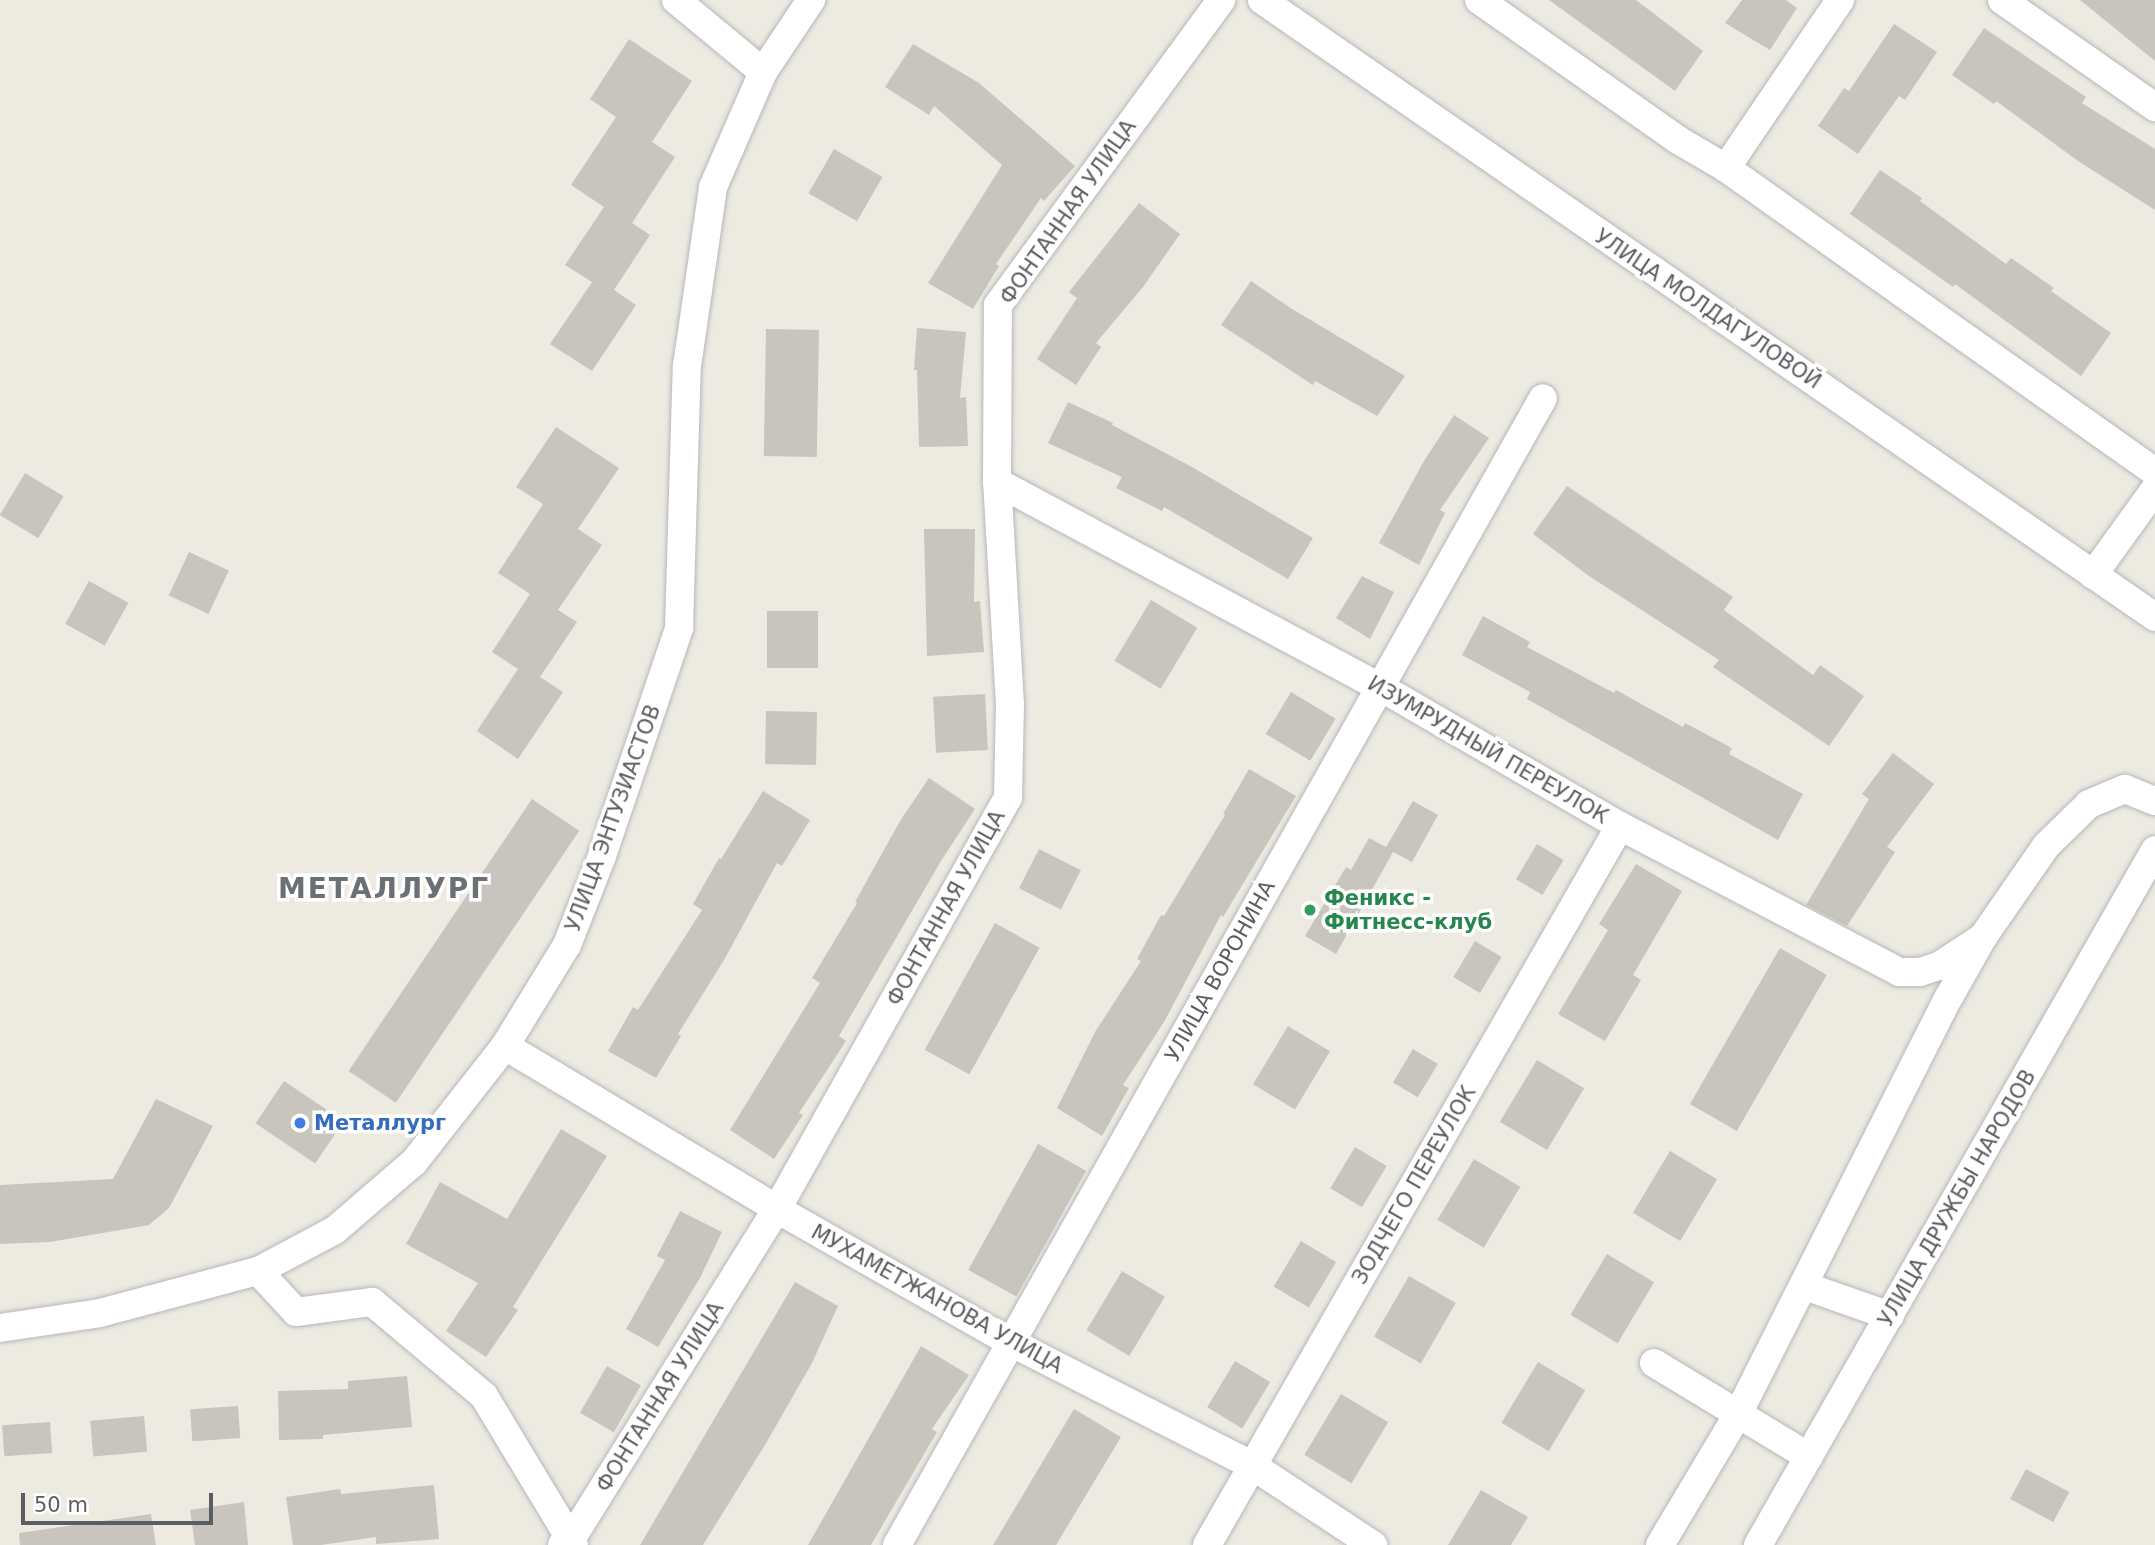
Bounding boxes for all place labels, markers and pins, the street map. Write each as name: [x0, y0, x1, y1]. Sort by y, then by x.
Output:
place label: Феникс - Фитнесс-клуб: [1324, 885, 1492, 935]
marker: Феникс - Фитнесс-клуб: [1302, 902, 1318, 918]
place label: Металлург: [314, 1110, 446, 1136]
marker: Металлург: [292, 1115, 308, 1131]

